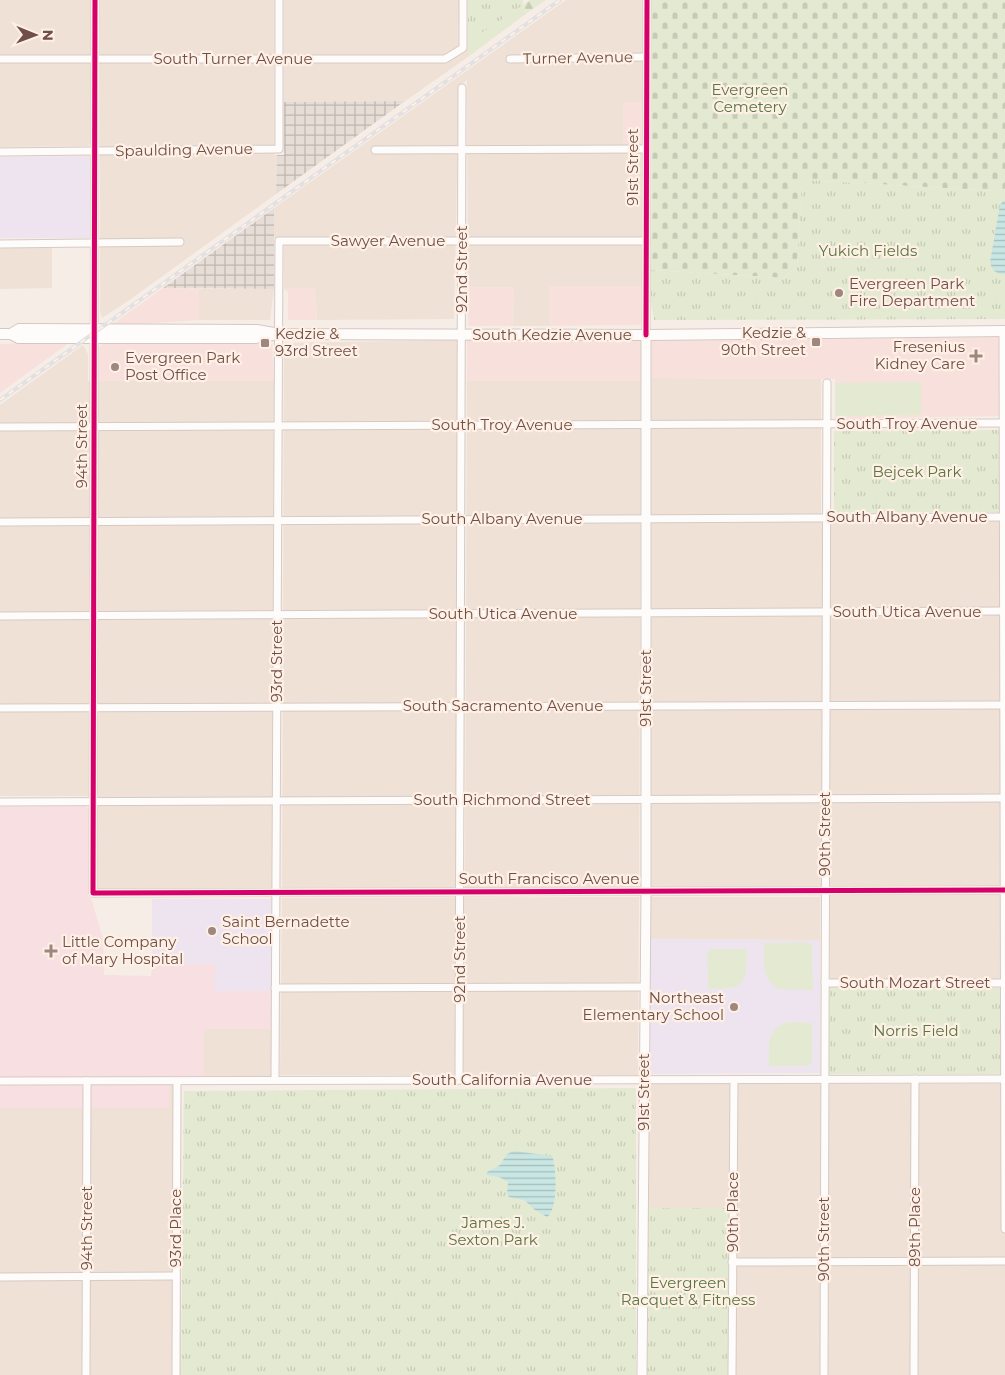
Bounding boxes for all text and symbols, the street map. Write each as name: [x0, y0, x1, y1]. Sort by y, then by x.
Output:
north arrow: [10, 10, 60, 60]
text: N: [39, 29, 57, 41]
street label: Turner Avenue: [523, 47, 633, 68]
street label: South Turner Avenue: [153, 49, 313, 68]
park label: Evergreen Cemetery: [711, 80, 789, 116]
street label: 91st Street: [623, 128, 642, 206]
street label: Spaulding Avenue: [115, 139, 253, 160]
street label: 92nd Street: [452, 225, 471, 313]
street label: Sawyer Avenue: [331, 231, 445, 250]
park label: Yukich Fields: [819, 241, 917, 260]
place label: Evergreen Park Fire Department: [849, 274, 975, 310]
marker: Evergreen Park Fire Department: [833, 287, 845, 299]
place label: Kedzie & 90th Street: [721, 323, 806, 359]
place label: Kedzie & 93rd Street: [275, 324, 358, 360]
street label: South Kedzie Avenue: [472, 325, 632, 344]
marker: Kedzie & 90th Street: [810, 336, 822, 348]
marker: Kedzie & 93rd Street: [259, 337, 271, 349]
place label: Fresenius Kidney Care: [875, 337, 965, 373]
place label: Evergreen Park Post Office: [125, 348, 240, 384]
marker: Fresenius Kidney Care: [969, 349, 983, 363]
marker: Evergreen Park Post Office: [109, 361, 121, 373]
street label: 94th Street: [72, 404, 91, 488]
street label: South Troy Avenue: [837, 414, 977, 433]
street label: South Troy Avenue: [432, 415, 572, 434]
park label: Bejcek Park: [873, 462, 961, 481]
street label: South Albany Avenue: [826, 507, 988, 526]
street label: South Albany Avenue: [421, 509, 583, 528]
street label: South Utica Avenue: [833, 602, 981, 621]
street label: South Utica Avenue: [429, 604, 577, 623]
street label: 93rd Street: [267, 620, 286, 702]
street label: 91st Street: [636, 649, 655, 727]
street label: South Sacramento Avenue: [403, 696, 603, 715]
street label: South Richmond Street: [413, 790, 591, 809]
street label: 90th Street: [815, 792, 834, 876]
street label: South Francisco Avenue: [459, 869, 639, 888]
place label: Saint Bernadette School: [222, 912, 350, 948]
street label: 92nd Street: [450, 915, 469, 1003]
marker: Saint Bernadette School: [206, 925, 218, 937]
place label: Little Company of Mary Hospital: [62, 932, 183, 968]
marker: Little Company of Mary Hospital: [44, 944, 58, 958]
street label: South Mozart Street: [840, 973, 990, 992]
place label: Northeast Elementary School: [583, 988, 724, 1024]
marker: Northeast Elementary School: [728, 1001, 740, 1013]
park label: Norris Field: [873, 1021, 959, 1040]
street label: 91st Street: [634, 1053, 653, 1131]
street label: South California Avenue: [412, 1070, 592, 1089]
street label: 90th Place: [723, 1172, 742, 1252]
street label: 94th Street: [77, 1186, 96, 1270]
street label: 89th Place: [905, 1187, 924, 1267]
street label: 93rd Place: [166, 1189, 185, 1267]
street label: 90th Street: [814, 1197, 833, 1281]
park label: James J. Sexton Park: [448, 1213, 538, 1249]
park label: Evergreen Racquet & Fitness: [621, 1273, 755, 1309]

